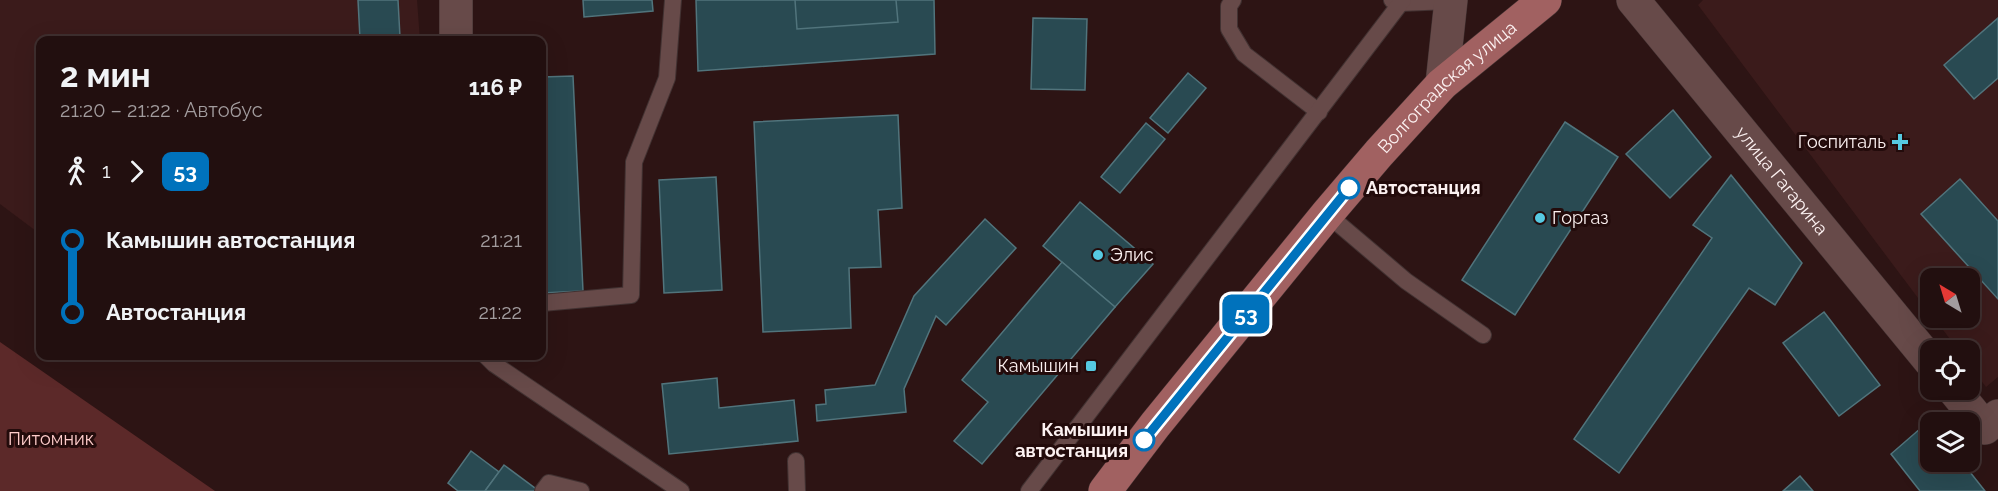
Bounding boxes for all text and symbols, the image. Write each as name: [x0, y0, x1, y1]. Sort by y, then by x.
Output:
street label: Волгоградская улица: [1373, 17, 1520, 157]
text: 2 мин: [60, 56, 151, 95]
text: 116 ₽: [469, 74, 522, 100]
text: 21:20 – 21:22 · Автобус: [60, 98, 263, 122]
street label: улица Гагарина: [1731, 122, 1833, 239]
place label: Госпиталь: [1798, 131, 1886, 152]
marker: Госпиталь: [1891, 133, 1909, 151]
icon: walk: [60, 155, 93, 188]
icon: forward: [120, 155, 153, 188]
text: 1: [102, 159, 111, 183]
text: 53: [174, 159, 197, 184]
marker: Автостанция: [1338, 177, 1360, 199]
place label: Автостанция: [1366, 177, 1481, 198]
place label: Горгаз: [1552, 207, 1608, 228]
marker: Горгаз: [1533, 211, 1547, 225]
text: Камышин автостанция: [106, 227, 355, 253]
text: 21:21: [480, 228, 522, 252]
place label: Элис: [1110, 244, 1154, 265]
marker: Элис: [1091, 248, 1105, 262]
north arrow: [1920, 268, 1980, 328]
map controls: [1920, 268, 1980, 472]
line badge: 53: [1219, 294, 1273, 334]
text: Автостанция: [106, 299, 246, 325]
text: 21:22: [478, 300, 522, 324]
text: 53: [1234, 302, 1258, 327]
button: locate: [1920, 340, 1980, 400]
place label: Камышин: [997, 355, 1079, 376]
marker: Камышин: [1084, 359, 1098, 373]
button: layers: [1920, 412, 1980, 472]
place label: Камышин автостанция: [1015, 419, 1128, 461]
park label: Питомник: [8, 428, 94, 449]
marker: Камышин автостанция: [1133, 429, 1155, 451]

